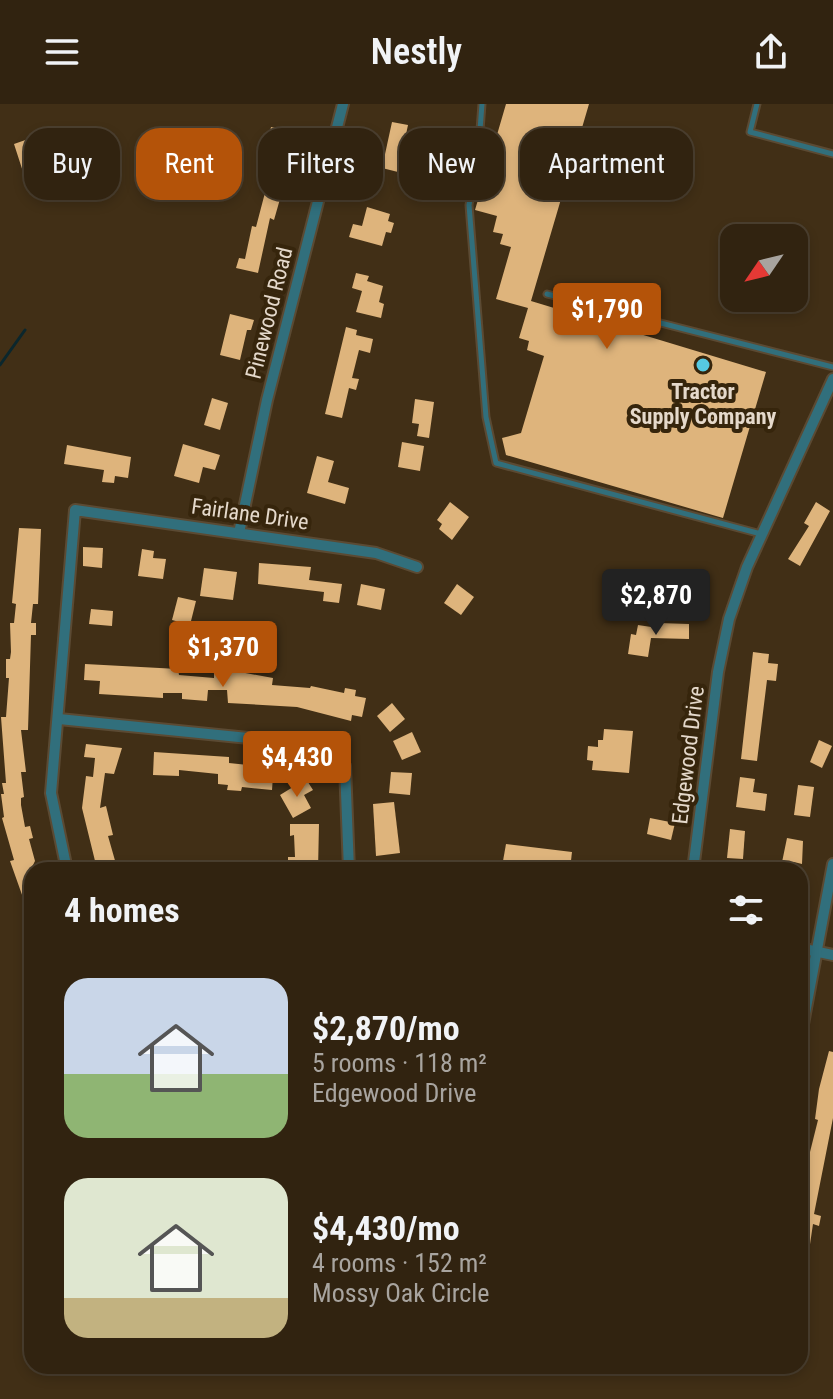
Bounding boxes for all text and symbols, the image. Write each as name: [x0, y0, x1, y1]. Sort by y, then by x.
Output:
icon: menu: [40, 30, 84, 74]
icon: share: [749, 30, 793, 74]
text: Nestly: [371, 31, 462, 73]
chip: Buy: [24, 128, 120, 200]
chip: Rent: [136, 128, 242, 200]
chip: Filters: [258, 128, 383, 200]
chip: New: [399, 128, 504, 200]
chip: Apartment: [520, 128, 693, 200]
north arrow: [720, 224, 808, 312]
map controls: [720, 224, 808, 312]
street label: Pinewood Road: [241, 245, 297, 381]
pin: $1,790: [542, 283, 672, 351]
text: $1,790: [571, 294, 643, 324]
marker: Tractor Supply Company: [694, 356, 712, 374]
place label: Tractor Supply Company: [630, 379, 776, 429]
street label: Fairlane Drive: [190, 493, 310, 535]
pin: $2,870: [591, 569, 721, 637]
text: $2,870: [620, 580, 692, 610]
pin: $1,370: [158, 621, 288, 689]
text: $1,370: [187, 632, 259, 662]
street label: Edgewood Drive: [667, 684, 709, 826]
pin: $4,430: [232, 731, 362, 799]
text: $4,430: [261, 742, 333, 772]
icon: filters: [724, 888, 768, 932]
text: 4 homes: [64, 890, 180, 930]
text: $2,870/mo: [312, 1008, 460, 1048]
icon: home: [128, 1010, 224, 1106]
text: 5 rooms · 118 m²: [312, 1048, 487, 1078]
text: Edgewood Drive: [312, 1078, 476, 1108]
text: $4,430/mo: [312, 1208, 460, 1248]
icon: home: [128, 1210, 224, 1306]
text: 4 rooms · 152 m²: [312, 1248, 487, 1278]
text: Mossy Oak Circle: [312, 1278, 490, 1308]

